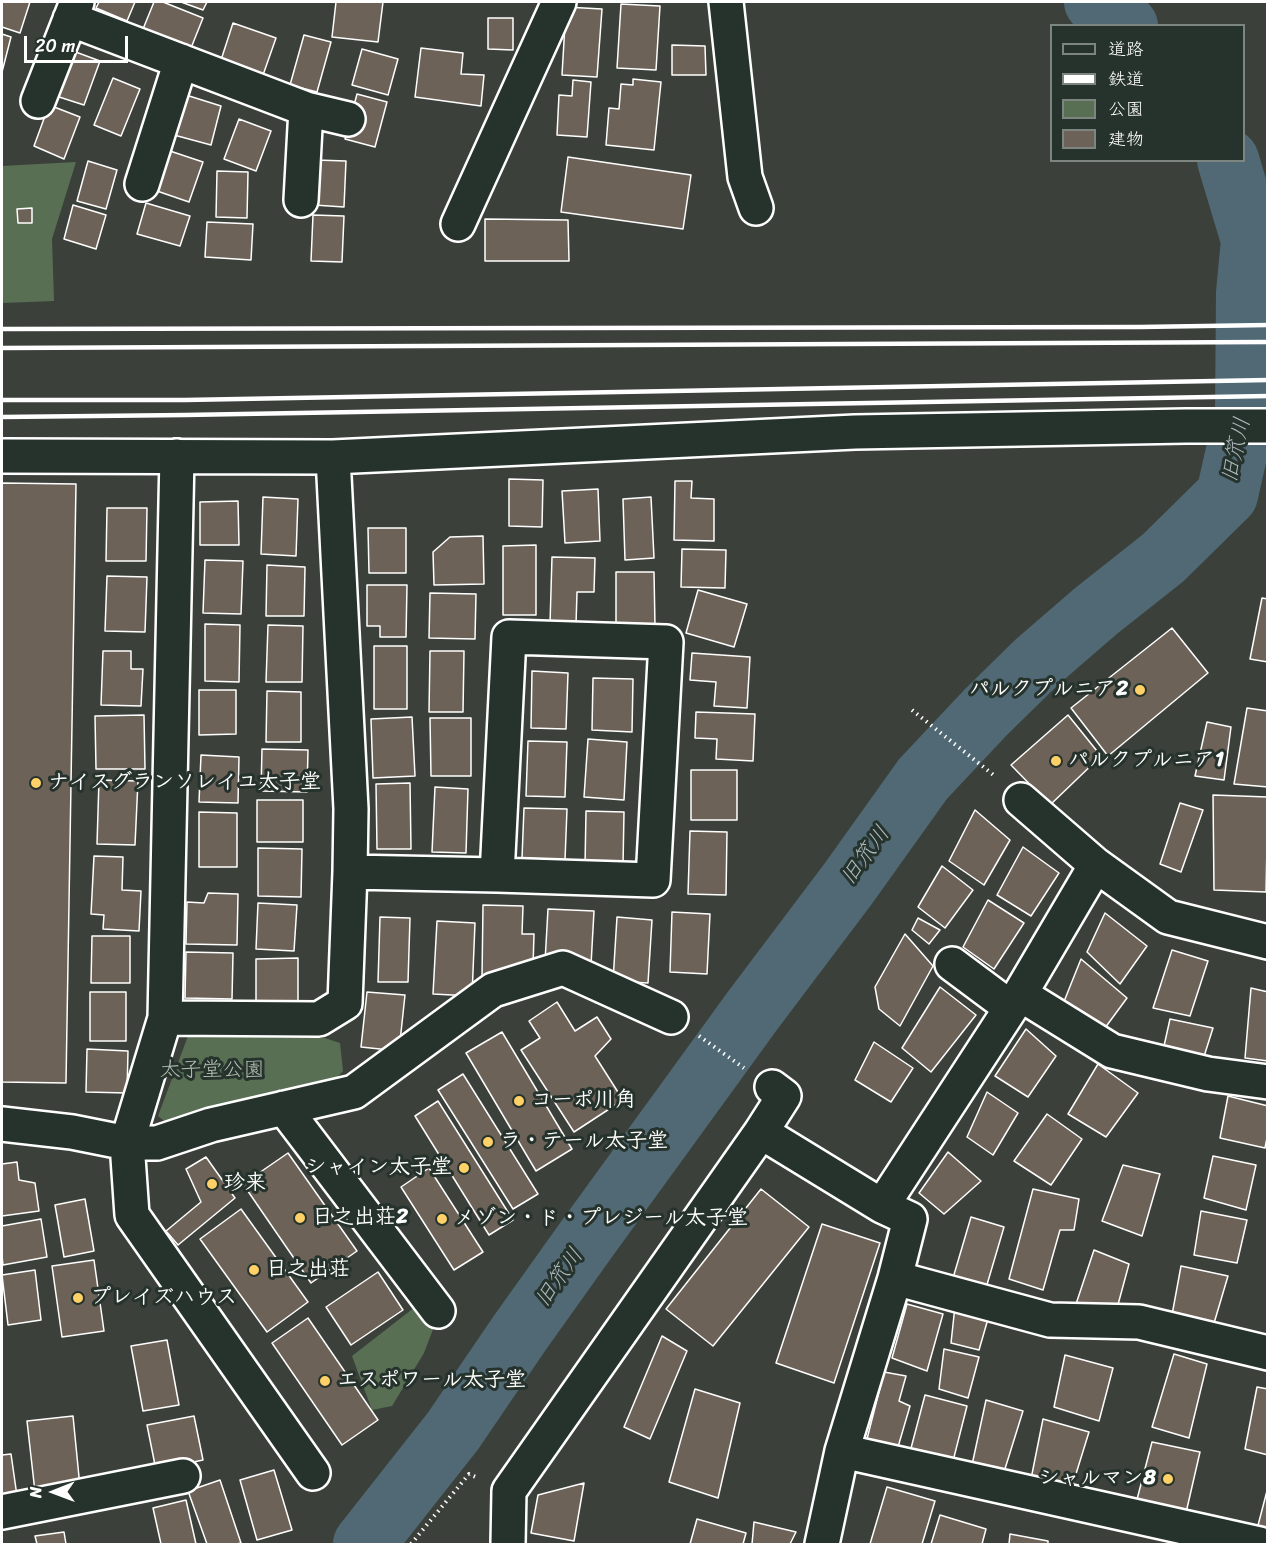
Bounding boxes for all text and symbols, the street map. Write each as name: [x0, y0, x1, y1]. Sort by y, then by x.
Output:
scale bar: [27, 24, 130, 62]
legend: [1050, 24, 1245, 162]
text: 20 m: [35, 30, 75, 62]
text: 道路: [1108, 33, 1144, 65]
text: 鉄道: [1108, 63, 1144, 95]
text: 公園: [1108, 93, 1144, 125]
text: 建物: [1108, 123, 1144, 155]
water label: 旧笊川: [1217, 415, 1257, 485]
place label: パルクプルニア2: [969, 677, 1128, 703]
marker: パルクプルニア2: [1133, 683, 1147, 697]
place label: パルクプルニア1: [1068, 748, 1224, 774]
marker: パルクプルニア1: [1049, 754, 1063, 768]
place label: ナイスグランソレイユ太子堂: [48, 770, 321, 796]
marker: ナイスグランソレイユ太子堂: [29, 776, 43, 790]
water label: 旧笊川: [836, 822, 896, 890]
park label: 太子堂公園: [160, 1058, 264, 1084]
place label: コーポ川角: [531, 1088, 636, 1114]
marker: コーポ川角: [512, 1094, 526, 1108]
place label: ラ・テール太子堂: [500, 1129, 668, 1155]
marker: ラ・テール太子堂: [481, 1135, 495, 1149]
place label: シャイン太子堂: [305, 1155, 452, 1181]
marker: シャイン太子堂: [457, 1161, 471, 1175]
place label: 珍来: [224, 1171, 266, 1197]
marker: 珍来: [205, 1177, 219, 1191]
place label: 日之出荘2: [312, 1205, 408, 1231]
place label: メゾン・ド・プレジール太子堂: [454, 1206, 748, 1232]
marker: 日之出荘2: [293, 1211, 307, 1225]
marker: メゾン・ド・プレジール太子堂: [435, 1212, 449, 1226]
water label: 旧笊川: [530, 1243, 590, 1313]
place label: 日之出荘: [266, 1257, 350, 1283]
marker: 日之出荘: [247, 1263, 261, 1277]
place label: プレイズハウス: [90, 1285, 237, 1311]
marker: プレイズハウス: [71, 1291, 85, 1305]
place label: エスポワール太子堂: [337, 1368, 526, 1394]
marker: エスポワール太子堂: [318, 1374, 332, 1388]
north arrow: [24, 1462, 84, 1522]
place label: シャルマン8: [1038, 1466, 1156, 1492]
marker: シャルマン8: [1161, 1472, 1175, 1486]
text: N: [21, 1487, 50, 1498]

